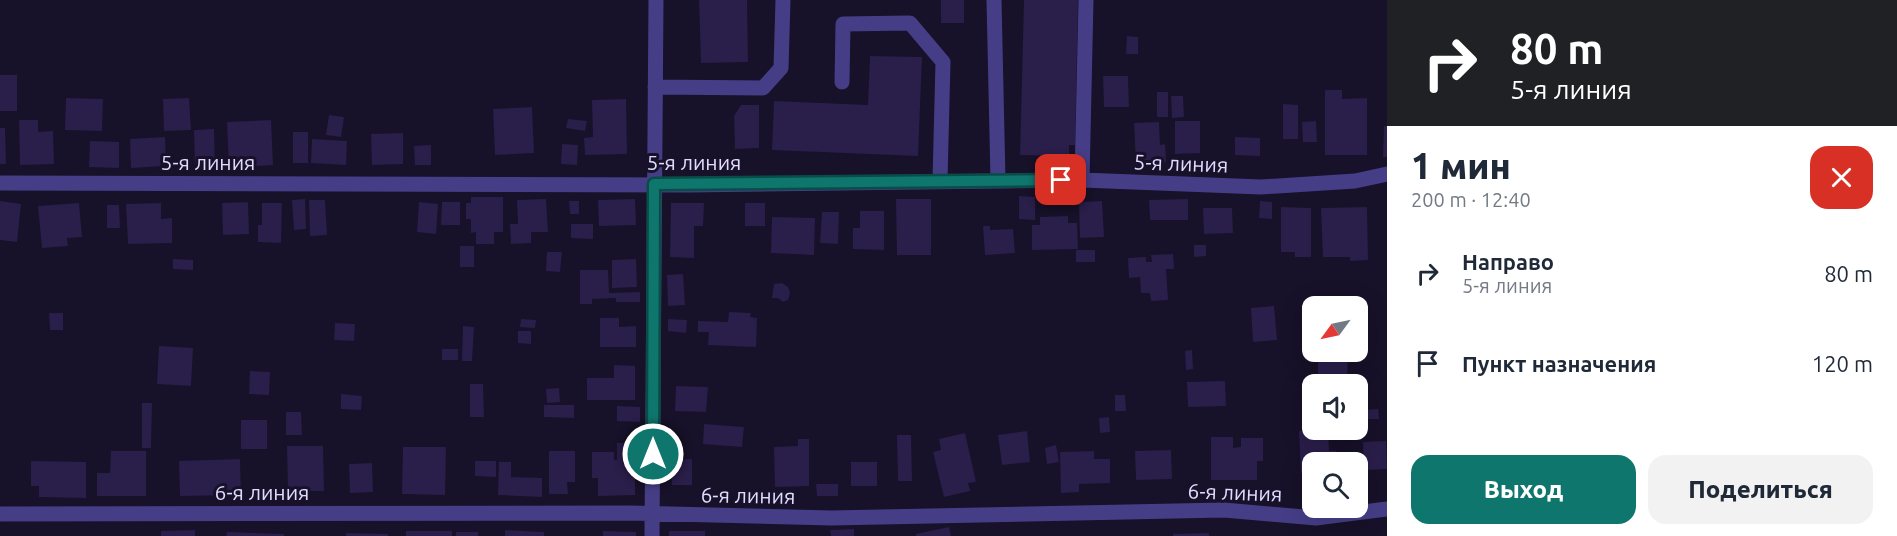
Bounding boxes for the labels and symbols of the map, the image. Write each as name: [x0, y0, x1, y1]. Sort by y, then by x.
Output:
street label: 5-я линия: [1133, 149, 1229, 177]
street label: 5-я линия: [161, 150, 255, 174]
street label: 5-я линия: [647, 150, 741, 174]
pin: [1035, 154, 1086, 205]
north arrow: [1302, 296, 1368, 362]
position arrow: [621, 422, 685, 486]
street label: 6-я линия: [1187, 478, 1283, 506]
street label: 6-я линия: [215, 480, 309, 504]
street label: 6-я линия: [700, 482, 796, 508]

